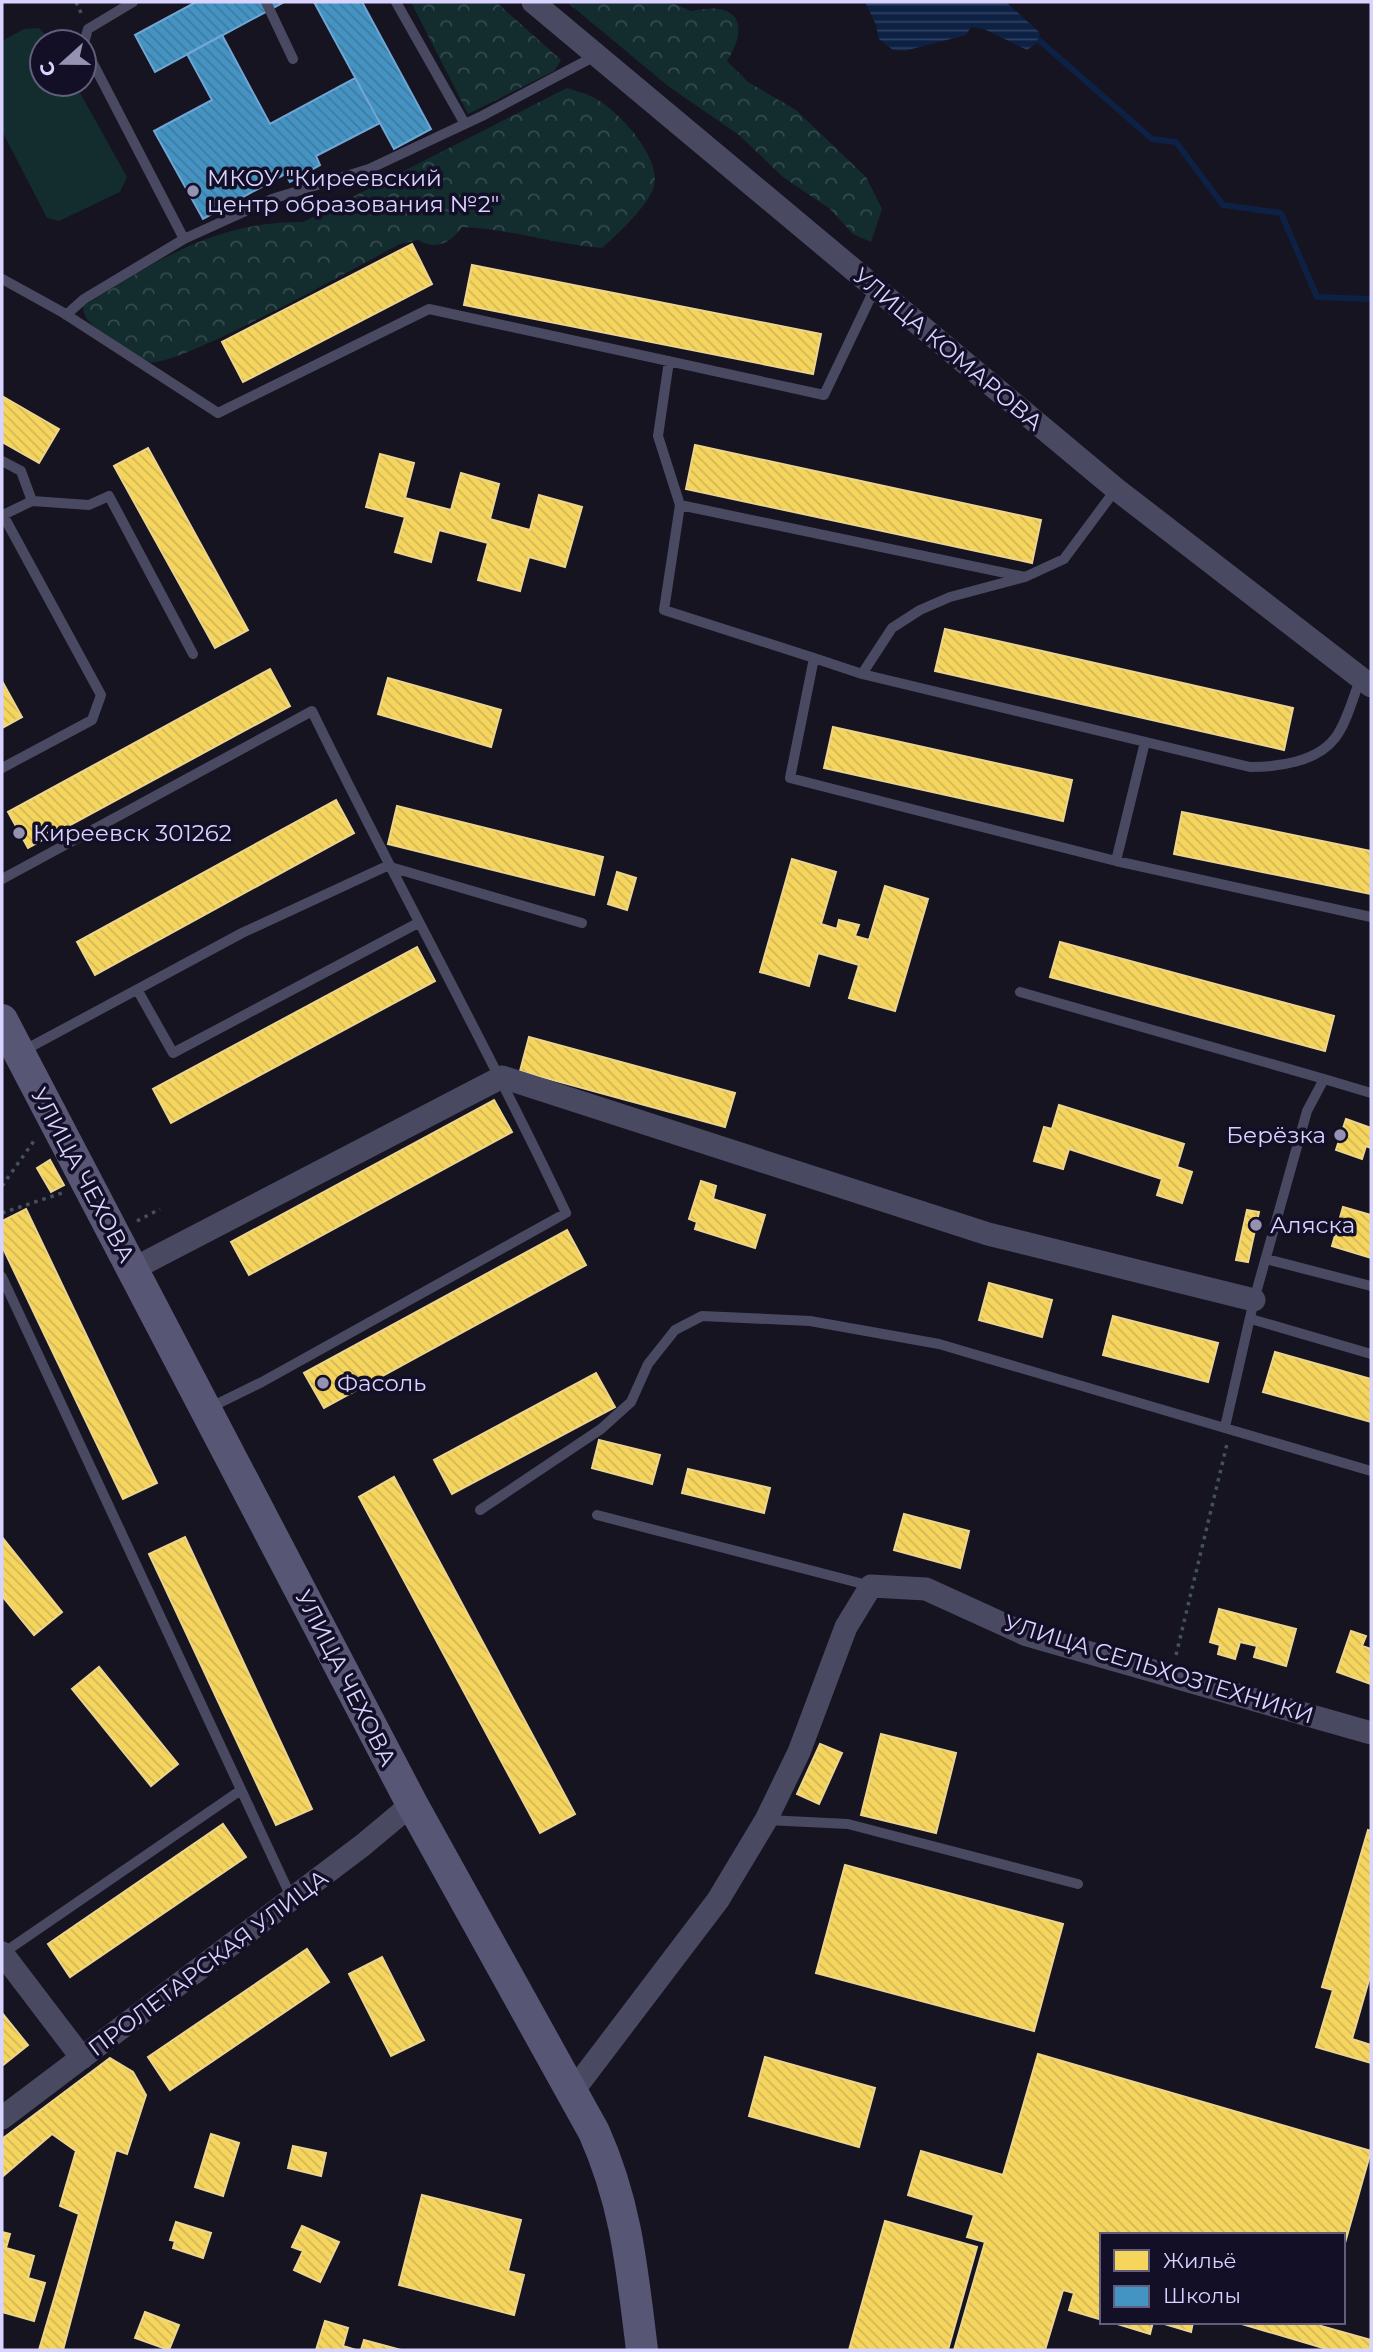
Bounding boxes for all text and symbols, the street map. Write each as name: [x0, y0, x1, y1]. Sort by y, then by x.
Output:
north arrow: [28, 28, 98, 98]
text: С: [34, 58, 61, 79]
place label: МКОУ "Киреевский центр образования №2": [207, 164, 499, 218]
marker: МКОУ "Киреевский центр образования №2": [185, 183, 201, 199]
street label: УЛИЦА КОМАРОВА: [848, 262, 1048, 436]
place label: Киреевск 301262: [33, 819, 232, 847]
marker: Киреевск 301262: [11, 825, 27, 841]
street label: УЛИЦА ЧЕХОВА: [25, 1083, 141, 1267]
place label: Берёзка: [1226, 1121, 1326, 1149]
marker: Берёзка: [1332, 1127, 1348, 1143]
place label: Аляска: [1270, 1211, 1355, 1239]
marker: Аляска: [1248, 1217, 1264, 1233]
place label: Фасоль: [337, 1369, 426, 1397]
marker: Фасоль: [315, 1375, 331, 1391]
street label: УЛИЦА ЧЕХОВА: [290, 1585, 402, 1771]
street label: УЛИЦА СЕЛЬХОЗТЕХНИКИ: [1001, 1609, 1317, 1729]
street label: ПРОЛЕТАРСКАЯ УЛИЦА: [83, 1864, 333, 2062]
legend: [1100, 2233, 1345, 2324]
text: Жильё: [1163, 2248, 1237, 2273]
text: Школы: [1163, 2283, 1241, 2308]

